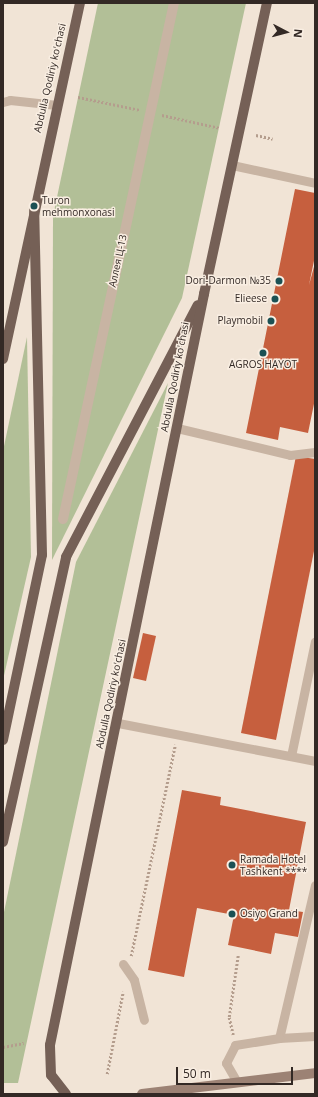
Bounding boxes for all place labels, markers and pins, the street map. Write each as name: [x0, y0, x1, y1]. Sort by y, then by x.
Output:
place label: Turon mehmonxonasi: [42, 194, 115, 218]
marker: Turon mehmonxonasi: [29, 201, 39, 211]
place label: Dori-Darmon №35: [185, 275, 271, 287]
marker: Dori-Darmon №35: [274, 276, 284, 286]
place label: Elieese: [235, 293, 267, 305]
marker: Elieese: [270, 294, 280, 304]
place label: Playmobil: [217, 315, 263, 327]
marker: Playmobil: [266, 316, 276, 326]
marker: AGROS HAYOT: [258, 348, 268, 358]
place label: AGROS HAYOT: [229, 359, 297, 371]
place label: Ramada Hotel Tashkent ****: [240, 853, 307, 876]
marker: Ramada Hotel Tashkent ****: [227, 860, 237, 870]
place label: Osiyo Grand: [240, 908, 298, 920]
marker: Osiyo Grand: [227, 909, 237, 919]

